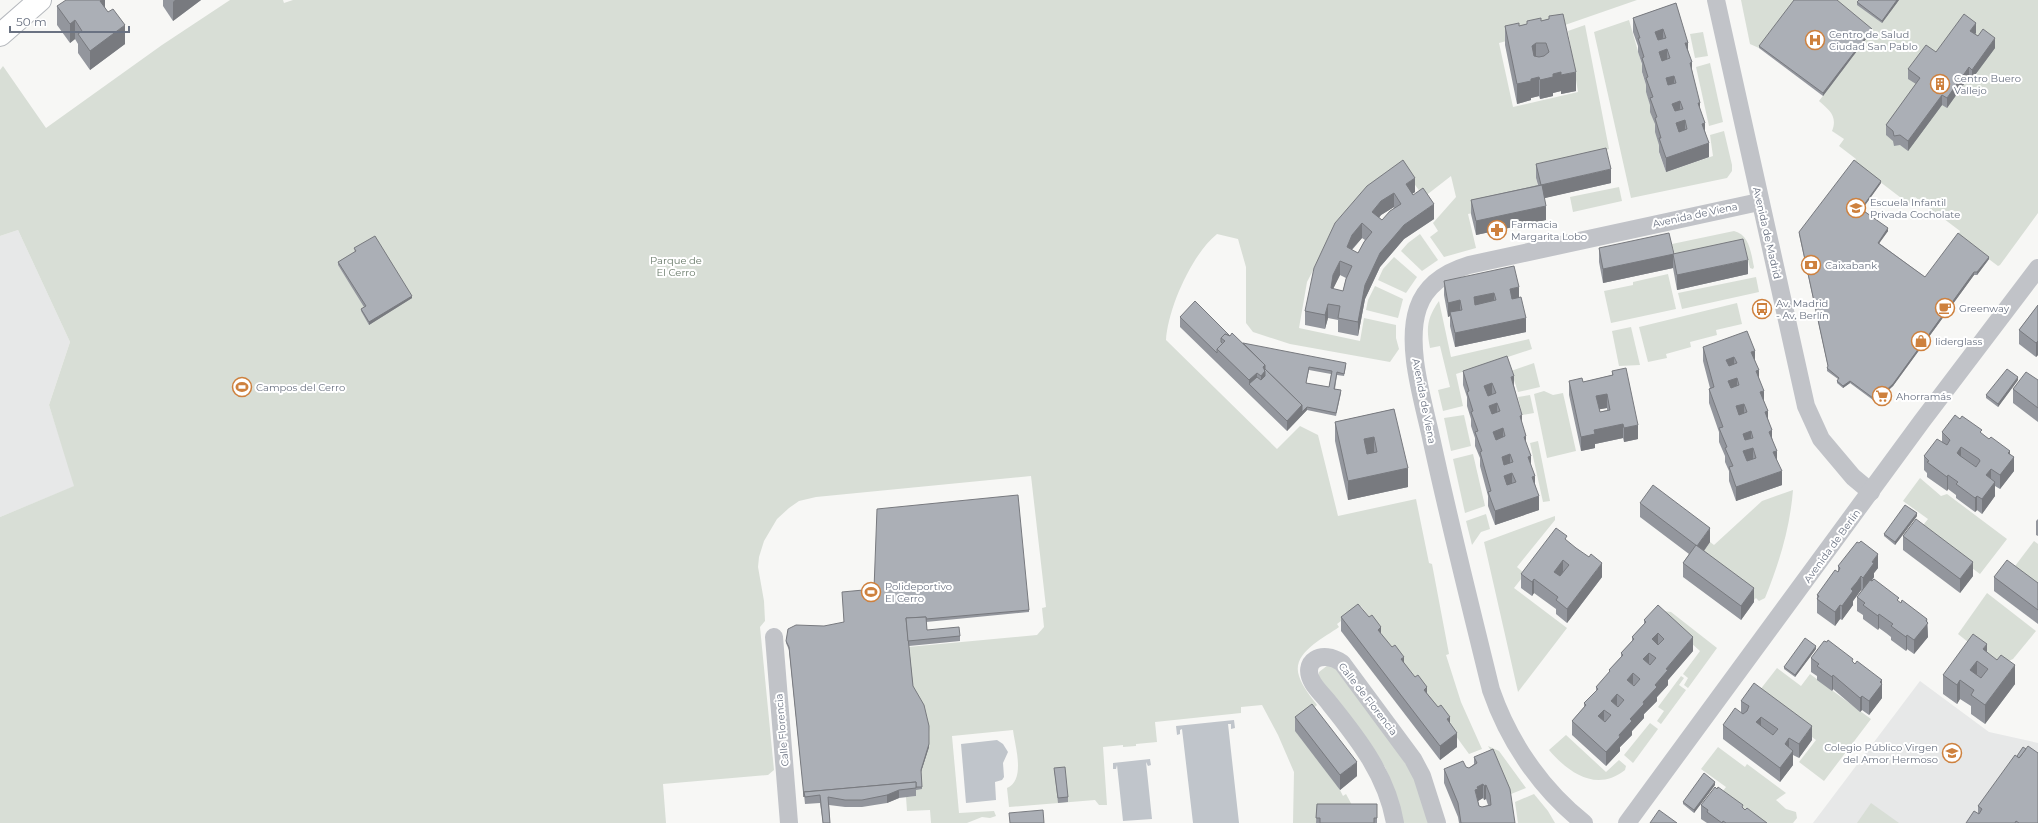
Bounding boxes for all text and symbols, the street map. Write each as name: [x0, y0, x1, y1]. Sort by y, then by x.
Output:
scale bar: [10, 8, 129, 34]
text: 50 m: [16, 14, 47, 29]
place label: Centro de Salud Ciudad San Pablo: [1829, 28, 1918, 53]
hospital icon: Centro de Salud Ciudad San Pablo: [1804, 29, 1826, 51]
place label: Centro Buero Vallejo: [1954, 72, 2021, 97]
building icon: Centro Buero Vallejo: [1929, 73, 1951, 95]
street label: Avenida de Madrid: [1750, 186, 1784, 280]
place label: Escuela Infantil Privada Cocholate: [1870, 196, 1960, 221]
school or university icon: Escuela Infantil Privada Cocholate: [1845, 197, 1867, 219]
street label: Avenida de Viena: [1651, 200, 1739, 230]
place label: Farmacia Margarita Lobo: [1511, 218, 1587, 243]
pharmacy icon: Farmacia Margarita Lobo: [1486, 219, 1508, 241]
park label: Parque de El Cerro: [650, 254, 702, 279]
bank icon: Caixabank: [1800, 254, 1822, 276]
place label: Caixabank: [1825, 259, 1877, 272]
place label: Av. Madrid - Av. Berlín: [1776, 297, 1829, 322]
cafe icon: Greenway: [1934, 297, 1956, 319]
bus stop icon: Av. Madrid - Av. Berlín: [1751, 298, 1773, 320]
place label: Greenway: [1959, 302, 2010, 315]
shop icon: liderglass: [1910, 330, 1932, 352]
place label: liderglass: [1935, 335, 1982, 348]
street label: Avenida de Viena: [1409, 357, 1439, 445]
sports icon: Campos del Cerro: [231, 376, 253, 398]
place label: Campos del Cerro: [256, 381, 345, 394]
supermarket icon: Ahorramás: [1871, 385, 1893, 407]
place label: Ahorramás: [1896, 390, 1951, 403]
street label: Avenida de Berlín: [1801, 507, 1863, 585]
place label: Polideportivo El Cerro: [885, 580, 952, 605]
sports icon: Polideportivo El Cerro: [860, 581, 882, 603]
street label: Calle de Florencia: [1336, 660, 1400, 738]
street label: Calle Florencia: [772, 693, 792, 767]
place label: Colegio Público Virgen del Amor Hermoso: [1824, 741, 1938, 766]
school or university icon: Colegio Público Virgen del Amor Hermoso: [1941, 742, 1963, 764]

